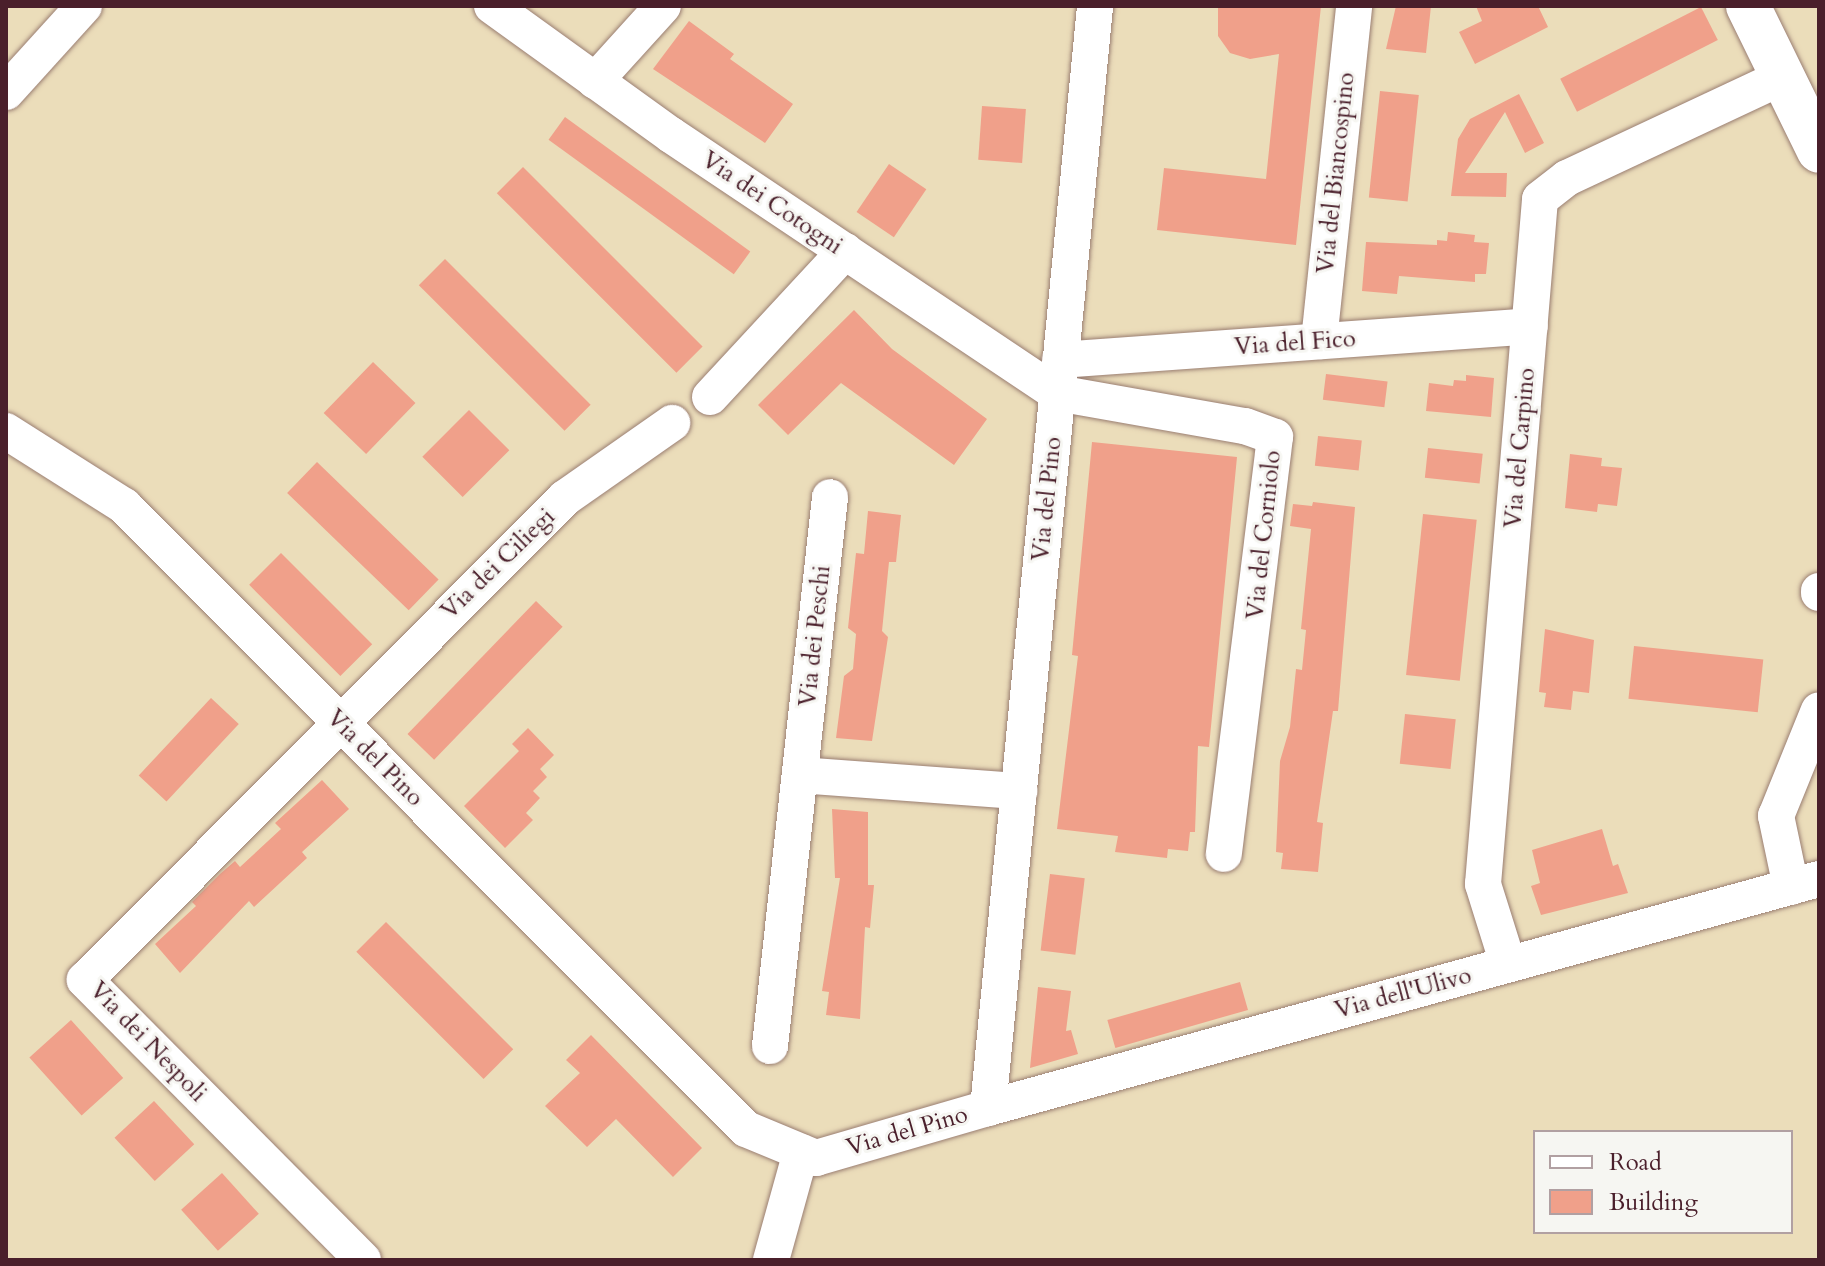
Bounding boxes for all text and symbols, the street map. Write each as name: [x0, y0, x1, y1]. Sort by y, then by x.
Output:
street label: Via del Biancospino: [1311, 71, 1361, 275]
street label: Via dei Cotogni: [696, 145, 848, 261]
street label: Via del Fico: [1233, 324, 1357, 362]
street label: Via del Carpino: [1499, 367, 1541, 529]
street label: Via del Pino: [1026, 435, 1068, 563]
street label: Via del Corniolo: [1241, 449, 1287, 621]
street label: Via dei Ciliegi: [435, 503, 561, 625]
street label: Via dei Peschi: [793, 564, 837, 708]
street label: Via del Pino: [321, 704, 429, 812]
street label: Via dell'Ulivo: [1332, 961, 1474, 1025]
street label: Via dei Nespoli: [83, 976, 213, 1108]
street label: Via del Pino: [843, 1100, 971, 1162]
legend: [1533, 1130, 1793, 1234]
text: Road: [1609, 1146, 1662, 1179]
text: Building: [1609, 1186, 1698, 1219]

